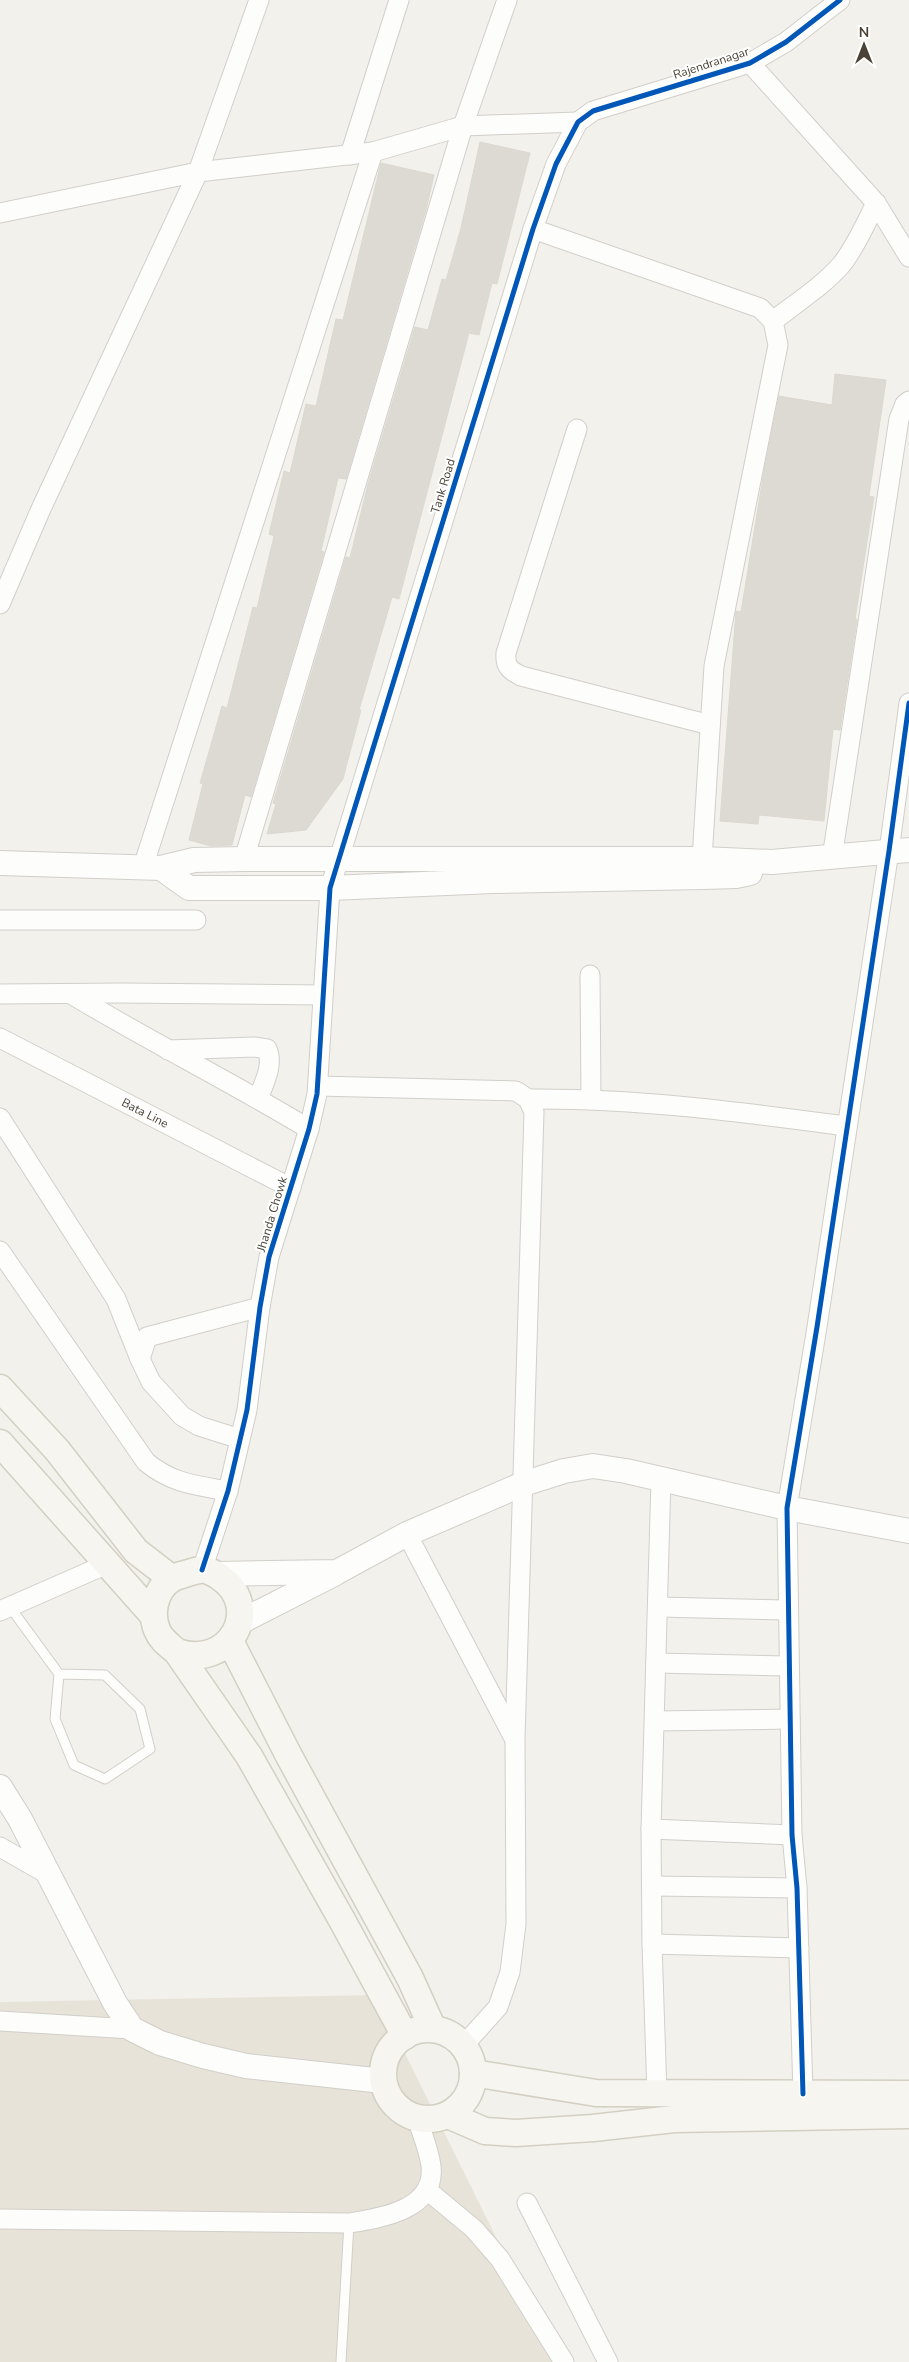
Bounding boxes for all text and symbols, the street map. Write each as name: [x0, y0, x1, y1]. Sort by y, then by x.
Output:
north arrow: [839, 20, 889, 70]
text: N: [859, 23, 869, 42]
street label: Rajendranagar: [671, 43, 752, 83]
street label: Tank Road: [427, 457, 459, 515]
street label: Bata Line: [119, 1094, 171, 1132]
street label: Jhanda Chowk: [253, 1173, 291, 1255]

